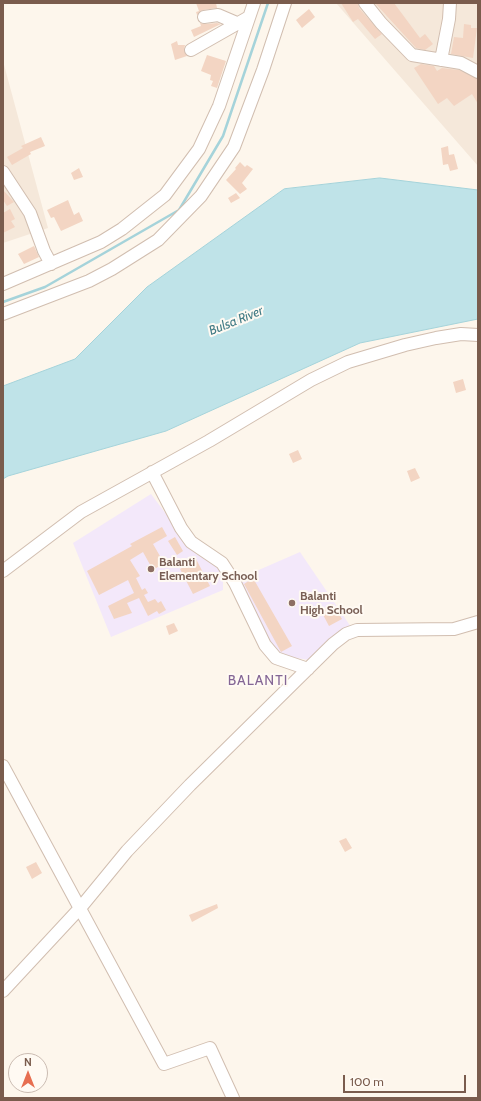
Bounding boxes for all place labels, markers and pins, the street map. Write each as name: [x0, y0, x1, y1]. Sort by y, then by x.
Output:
place label: Balanti Elementary School: [159, 555, 257, 583]
marker: Balanti Elementary School: [146, 564, 156, 574]
place label: Balanti High School: [300, 589, 363, 617]
marker: Balanti High School: [287, 598, 297, 608]

